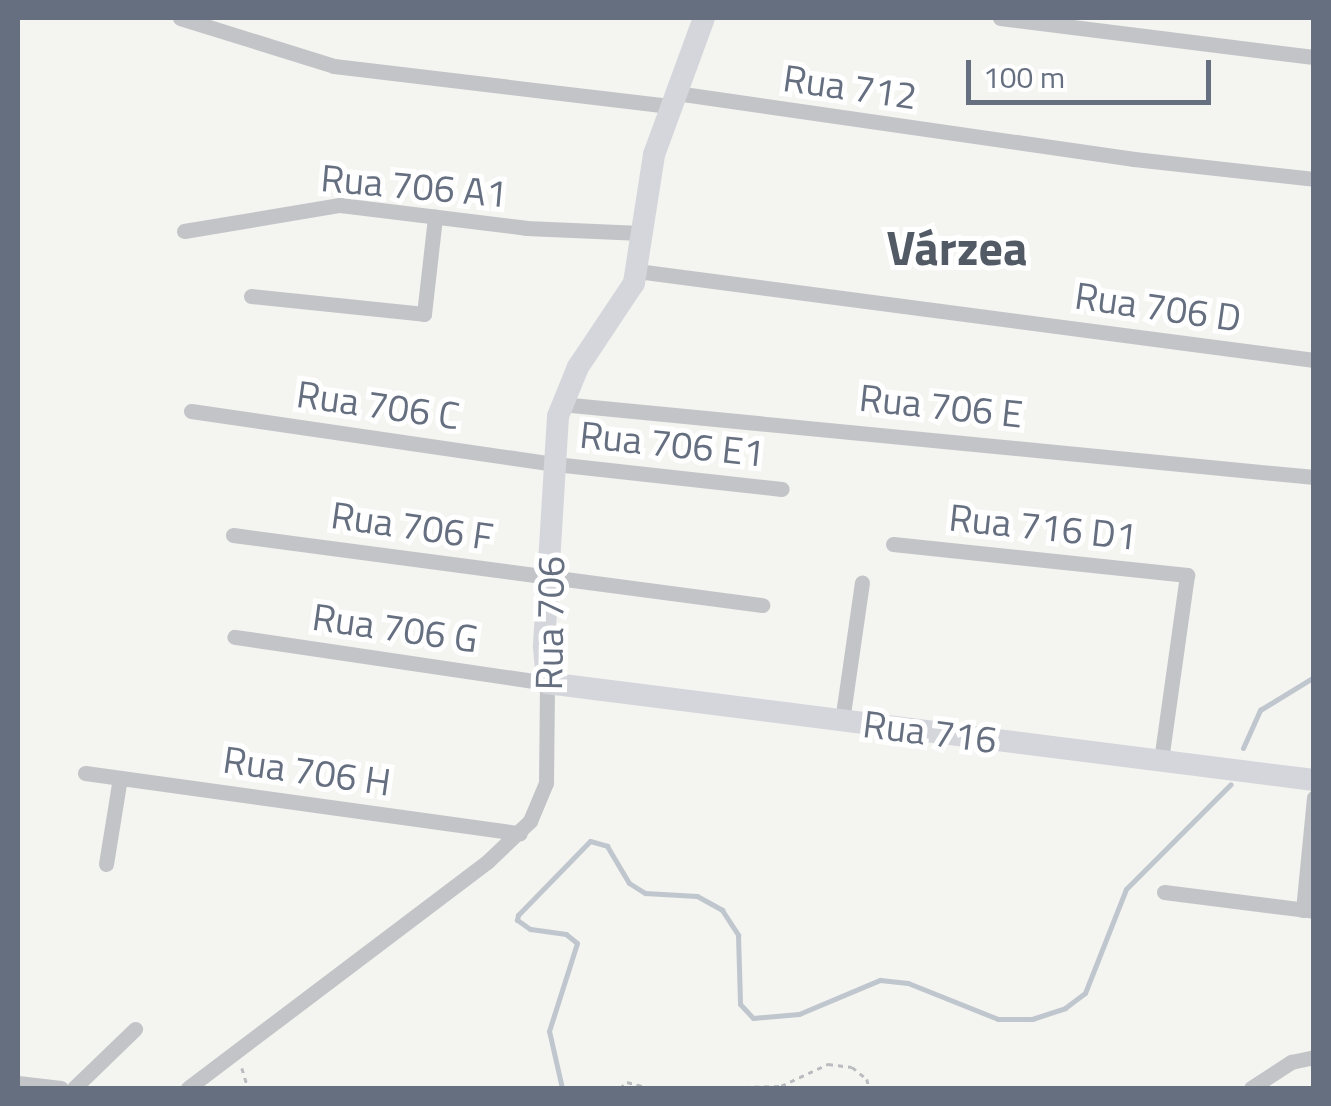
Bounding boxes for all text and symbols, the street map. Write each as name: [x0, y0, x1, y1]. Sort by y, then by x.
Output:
scale bar: [971, 40, 1216, 102]
text: 100 m: [983, 54, 1065, 100]
street label: Rua 712: [780, 55, 920, 119]
street label: Rua 706 A1: [319, 155, 509, 217]
district label: Várzea: [886, 219, 1028, 277]
street label: Rua 706 D: [1072, 273, 1244, 341]
street label: Rua 706 C: [294, 371, 462, 439]
street label: Rua 706 E: [857, 375, 1025, 437]
street label: Rua 706 E1: [577, 412, 767, 476]
street label: Rua 706 F: [328, 492, 496, 560]
street label: Rua 716 D1: [947, 494, 1139, 560]
street label: Rua 706: [526, 555, 574, 691]
street label: Rua 706 G: [309, 594, 481, 662]
street label: Rua 716: [860, 701, 1000, 763]
street label: Rua 706 H: [220, 737, 394, 805]

